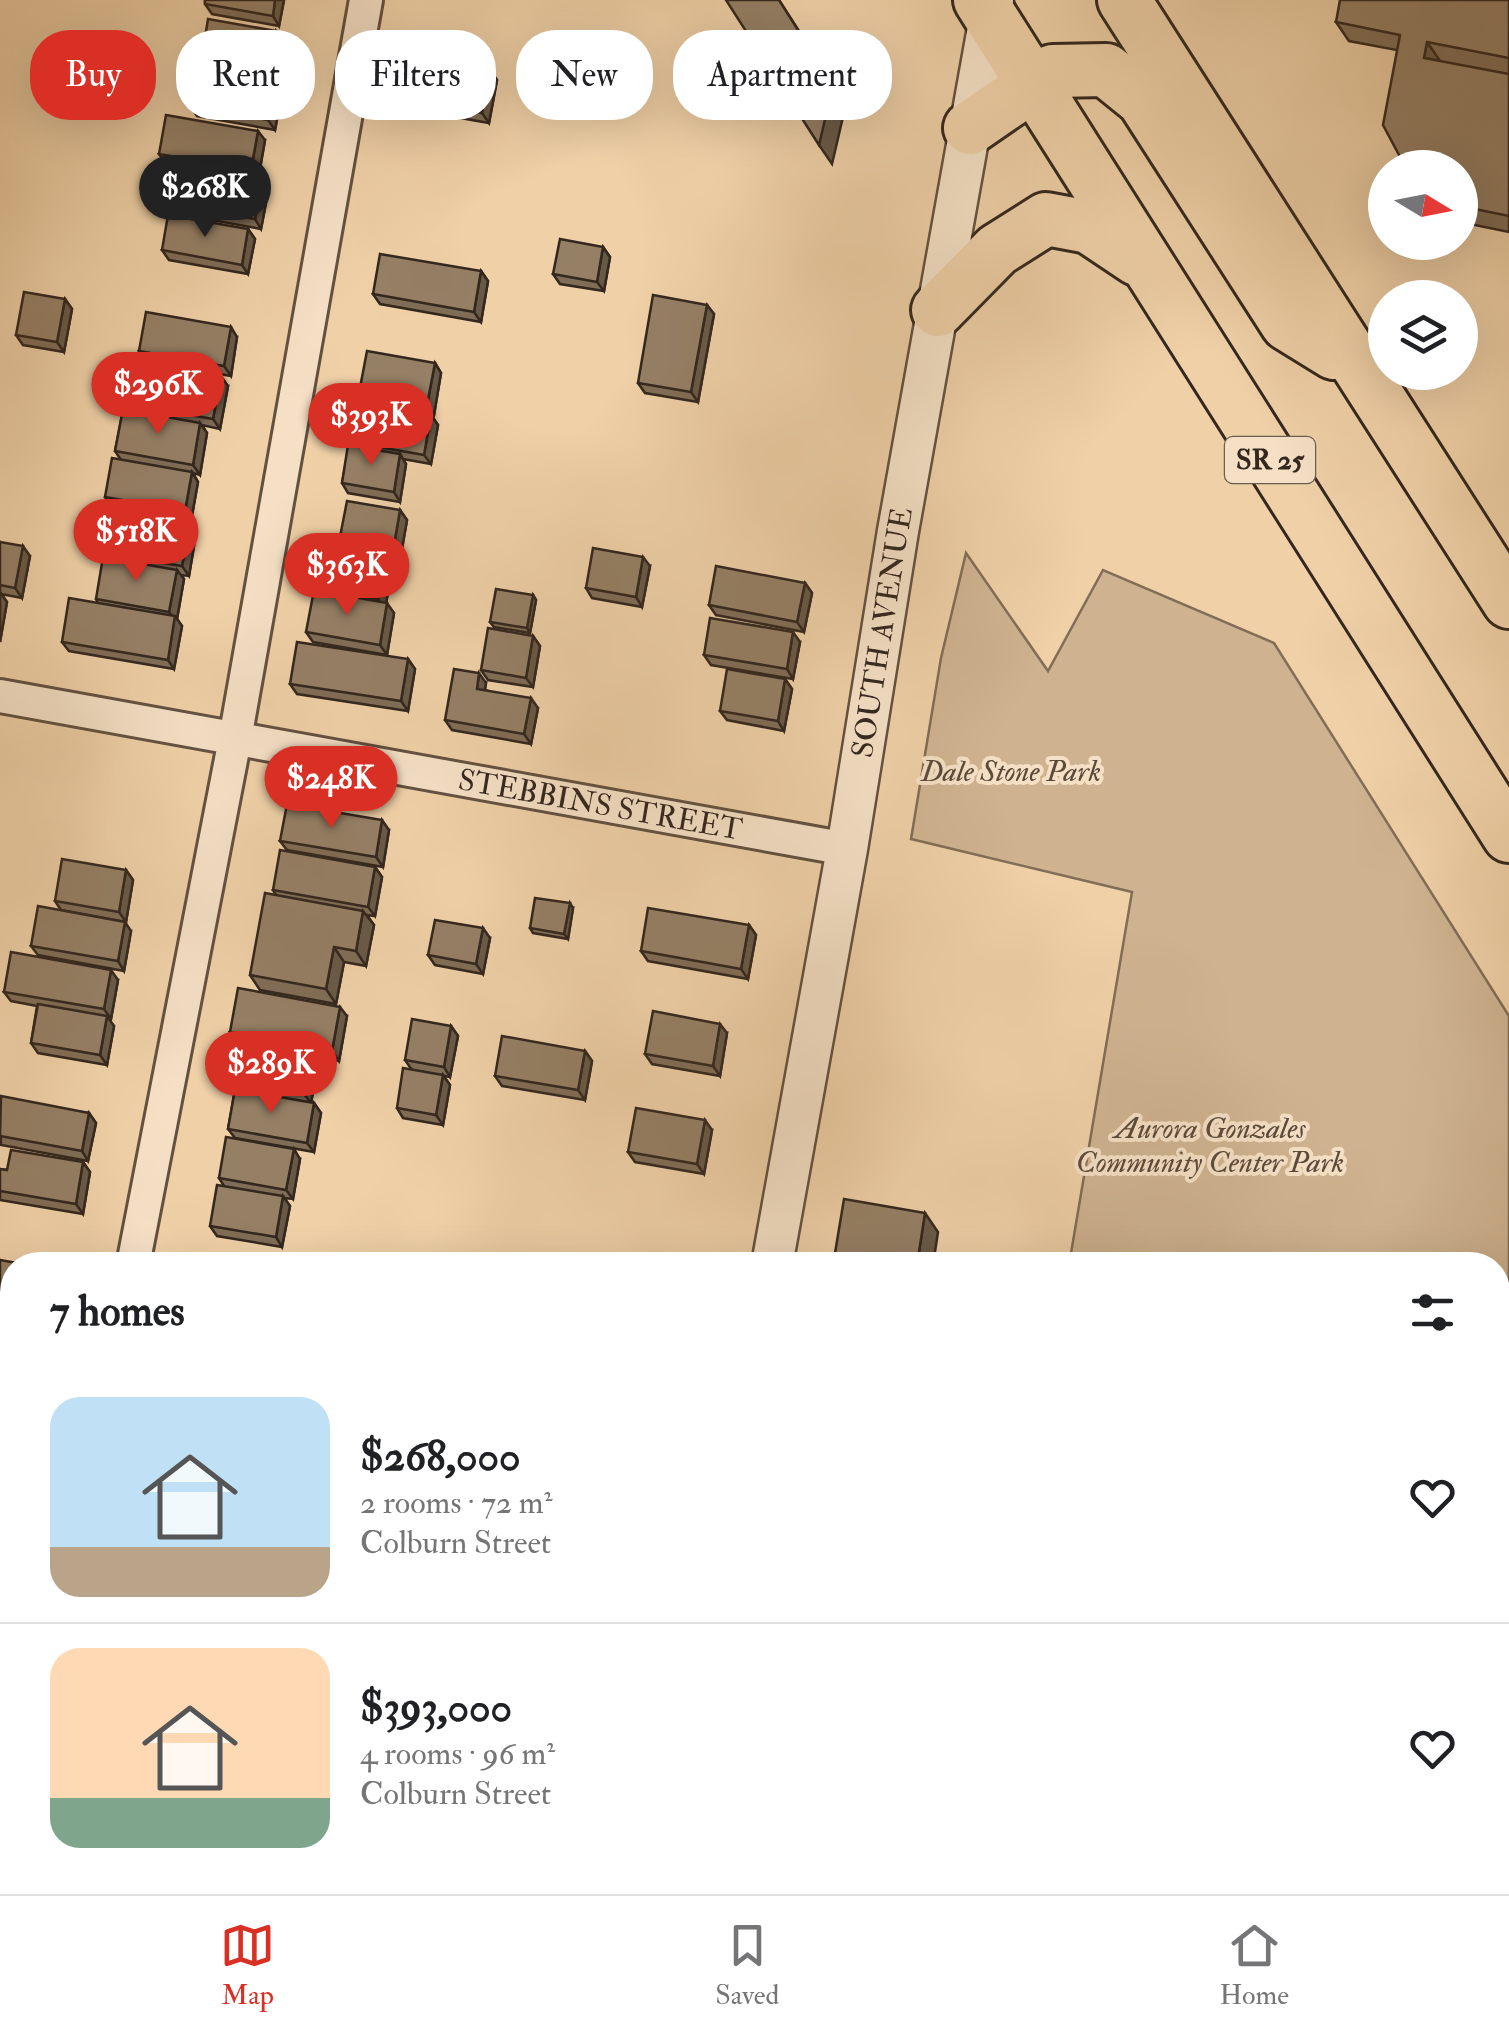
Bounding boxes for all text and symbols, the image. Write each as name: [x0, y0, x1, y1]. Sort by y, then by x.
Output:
chip: Buy: [30, 30, 156, 120]
chip: Rent: [176, 30, 315, 120]
chip: Filters: [335, 30, 496, 120]
chip: New: [516, 30, 653, 120]
chip: Apartment: [673, 30, 892, 120]
north arrow: [1368, 150, 1478, 260]
map controls: [1368, 150, 1478, 390]
pin: $268K: [135, 155, 275, 240]
text: $268K: [161, 167, 249, 207]
button: layers: [1368, 280, 1478, 390]
pin: $296K: [88, 352, 228, 437]
text: $296K: [113, 364, 203, 404]
pin: $393K: [301, 383, 441, 468]
text: $393K: [330, 395, 412, 435]
road number: SR 25: [1225, 437, 1315, 483]
pin: $518K: [66, 499, 206, 584]
street label: SOUTH AVENUE: [843, 504, 920, 760]
text: $518K: [96, 511, 176, 551]
pin: $363K: [277, 533, 417, 618]
text: $363K: [306, 545, 388, 585]
pin: $248K: [261, 746, 401, 831]
park label: Dale Stone Park: [920, 753, 1101, 790]
text: $248K: [287, 758, 375, 798]
street label: STEBBINS STREET: [455, 761, 745, 848]
pin: $289K: [201, 1031, 341, 1116]
text: $289K: [227, 1043, 315, 1083]
park label: Aurora Gonzales Community Center Park: [1076, 1110, 1344, 1181]
icon: filters: [1405, 1285, 1460, 1340]
text: 7 homes: [50, 1286, 185, 1338]
text: $268,000: [360, 1431, 521, 1483]
icon: home: [130, 1437, 250, 1557]
icon: heart: [1405, 1470, 1460, 1525]
text: 2 rooms · 72 m²: [360, 1483, 553, 1523]
text: Colburn Street: [360, 1523, 551, 1563]
text: $393,000: [360, 1682, 512, 1734]
icon: home: [130, 1688, 250, 1808]
icon: heart: [1405, 1721, 1460, 1776]
text: 4 rooms · 96 m²: [360, 1734, 555, 1774]
text: Colburn Street: [360, 1774, 551, 1814]
tab: Map: [220, 1918, 275, 2013]
tab: Saved: [715, 1918, 779, 2013]
tab: Home: [1219, 1918, 1289, 2013]

